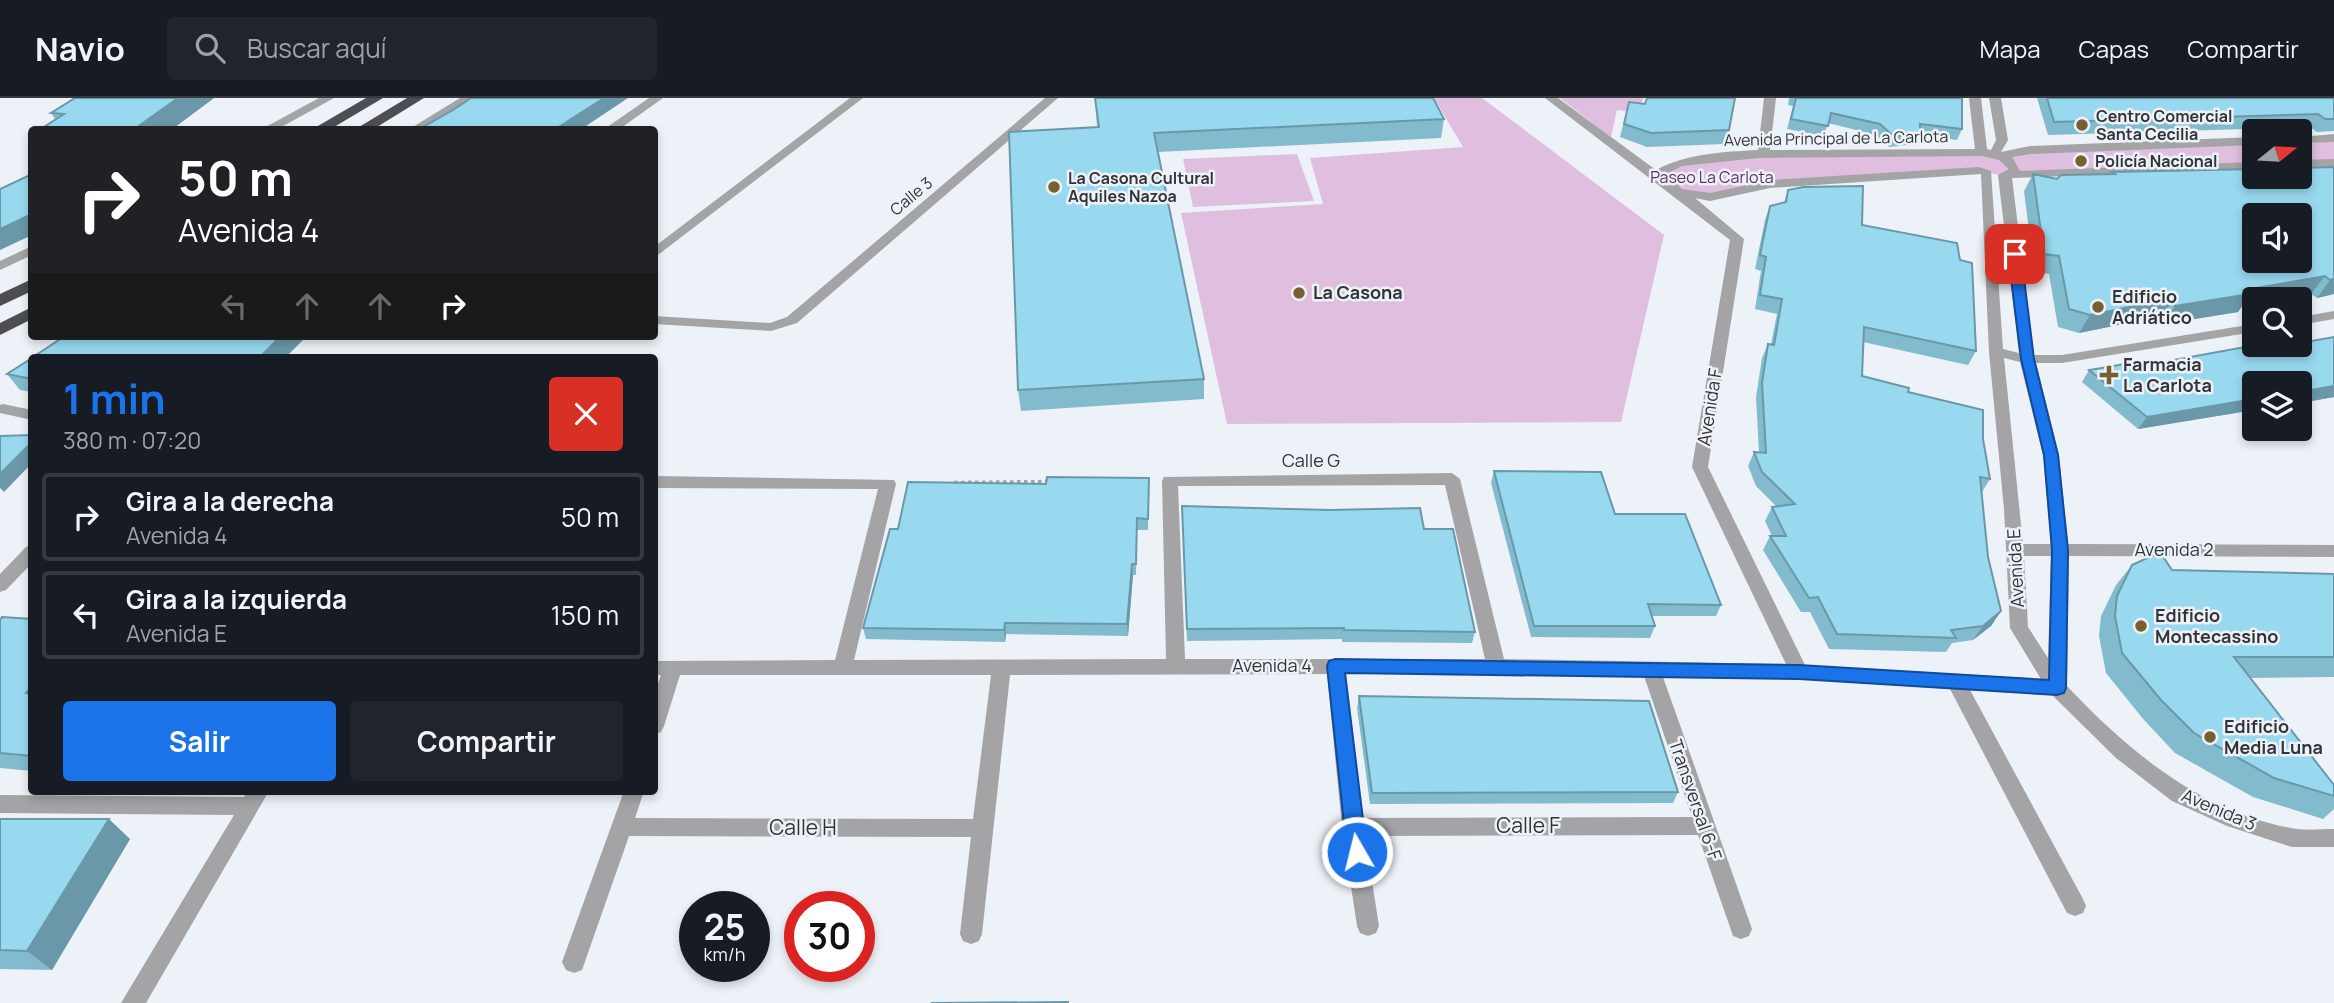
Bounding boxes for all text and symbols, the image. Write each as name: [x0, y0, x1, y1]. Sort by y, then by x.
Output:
search box: [167, 17, 657, 80]
text: Navio: [35, 26, 125, 71]
icon: search: [191, 29, 229, 67]
text: Buscar aquí: [247, 30, 387, 66]
text: Mapa: [1980, 32, 2041, 65]
text: Capas: [2079, 32, 2149, 65]
text: Compartir: [2187, 32, 2299, 65]
place label: Centro Comercial Santa Cecilia: [2096, 105, 2232, 145]
marker: Centro Comercial Santa Cecilia: [2074, 117, 2090, 133]
north arrow: [2242, 119, 2312, 189]
map controls: [2242, 119, 2312, 441]
street label: Avenida Principal de La Carlota: [1724, 125, 1948, 151]
text: 50 m: [178, 144, 293, 211]
place label: Policía Nacional: [2095, 150, 2218, 172]
marker: Policía Nacional: [2073, 153, 2089, 169]
icon: right: [63, 154, 154, 245]
park label: Paseo La Carlota: [1650, 166, 1774, 188]
place label: La Casona Cultural Aquiles Nazoa: [1068, 167, 1214, 207]
street label: Calle 3: [885, 172, 937, 220]
marker: La Casona Cultural Aquiles Nazoa: [1046, 179, 1062, 195]
button: sound: [2242, 203, 2312, 273]
text: Avenida 4: [178, 208, 319, 252]
pin: [1985, 224, 2045, 284]
icon: arrive: [1996, 235, 2034, 273]
place label: La Casona: [1313, 280, 1403, 304]
place label: Edificio Adriático: [2112, 284, 2192, 329]
marker: La Casona: [1291, 285, 1307, 301]
icon: left: [215, 287, 253, 325]
icon: ahead: [288, 287, 326, 325]
icon: ahead: [361, 287, 399, 325]
icon: right: [434, 287, 472, 325]
button: search: [2242, 287, 2312, 357]
marker: Edificio Adriático: [2090, 299, 2106, 315]
place label: Farmacia La Carlota: [2123, 352, 2212, 397]
street label: Avenida F: [1691, 366, 1727, 447]
marker: Farmacia La Carlota: [2101, 367, 2117, 383]
text: 1 min: [63, 369, 166, 427]
button: layers: [2242, 371, 2312, 441]
button: close: [549, 377, 623, 451]
text: 380 m · 07:20: [63, 424, 201, 456]
street label: Calle G: [1282, 448, 1340, 472]
text: Gira a la derecha: [126, 483, 334, 519]
icon: right: [67, 498, 105, 536]
text: 50 m: [561, 499, 619, 535]
text: Avenida 4: [126, 519, 228, 551]
street label: Avenida E: [2001, 528, 2029, 608]
street label: Avenida 2: [2134, 537, 2214, 561]
text: Gira a la izquierda: [126, 581, 347, 617]
icon: left: [67, 596, 105, 634]
text: 150 m: [551, 597, 619, 633]
place label: Edificio Montecassino: [2155, 603, 2278, 648]
text: Avenida E: [126, 617, 227, 649]
marker: Edificio Montecassino: [2133, 618, 2149, 634]
street label: Avenida 4: [1232, 653, 1312, 677]
button: Salir: [63, 701, 336, 781]
button: Compartir: [350, 701, 623, 781]
place label: Edificio Media Luna: [2224, 714, 2323, 759]
marker: Edificio Media Luna: [2202, 729, 2218, 745]
street label: Transversal 6-F: [1664, 736, 1728, 863]
street label: Avenida 3: [2178, 783, 2260, 836]
street label: Calle F: [1496, 811, 1560, 839]
street label: Calle H: [769, 813, 837, 841]
position arrow: [1320, 815, 1394, 889]
speed limit sign: 30: [784, 891, 875, 982]
text: 25: [704, 903, 745, 951]
text: km/h: [704, 942, 745, 966]

